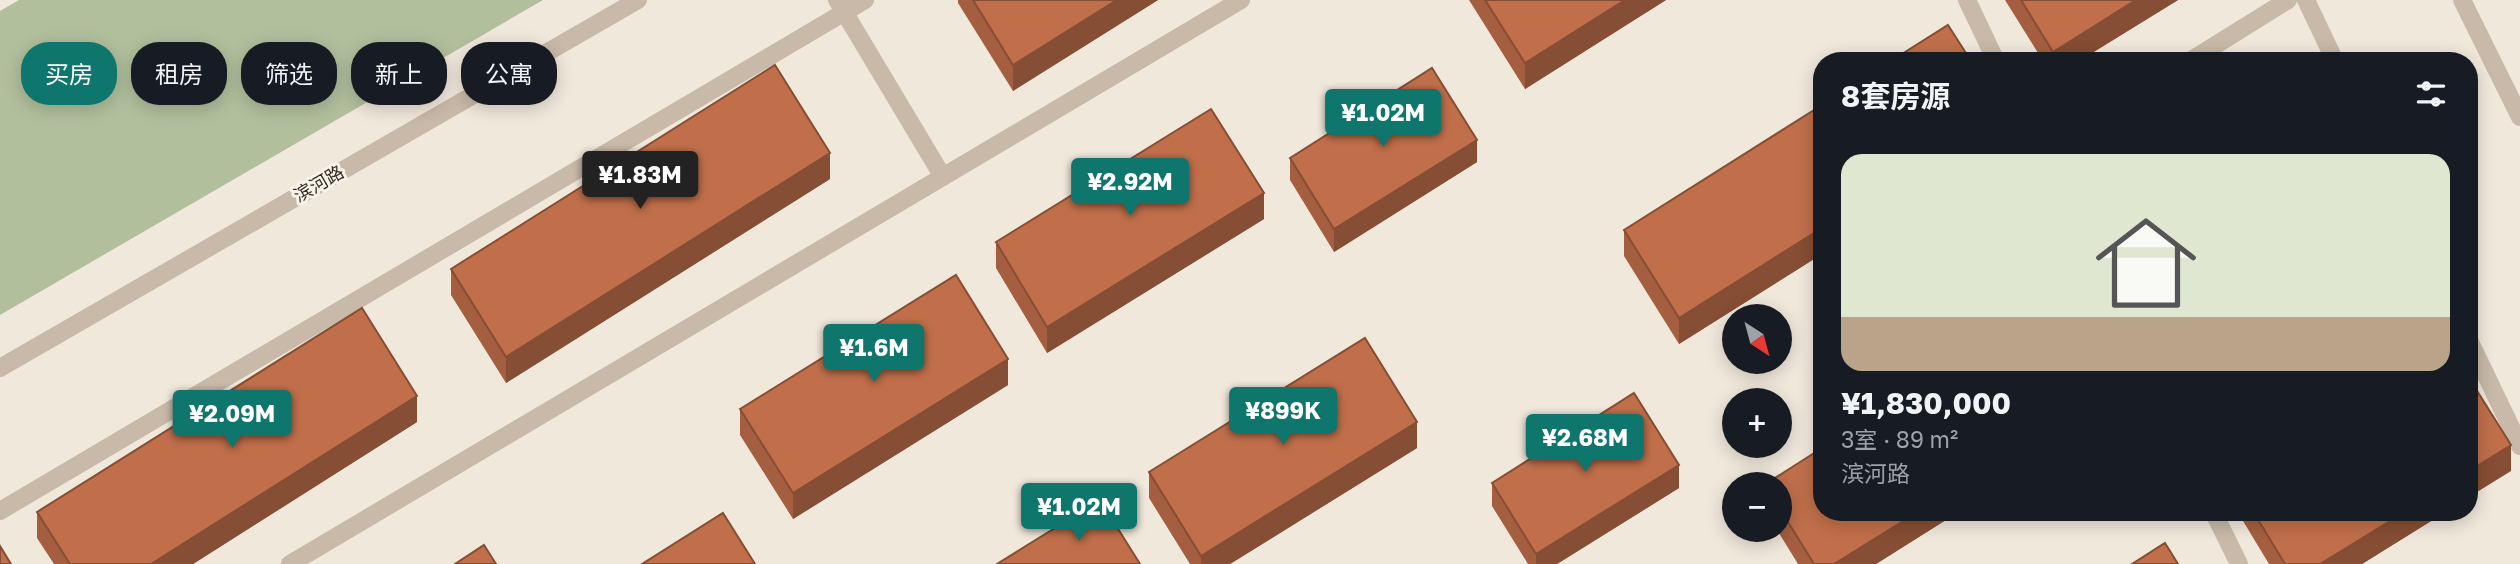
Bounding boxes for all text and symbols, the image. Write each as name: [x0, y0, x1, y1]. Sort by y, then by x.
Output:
chip: 买房: [21, 42, 117, 105]
chip: 租房: [131, 42, 227, 105]
chip: 筛选: [241, 42, 337, 105]
chip: 新上: [351, 42, 447, 105]
chip: 公寓: [461, 42, 557, 105]
icon: filters: [2412, 75, 2450, 113]
text: 8套房源: [1841, 78, 1950, 114]
pin: ¥1.02M: [1326, 90, 1440, 149]
text: ¥1.02M: [1341, 98, 1425, 126]
pin: ¥1.83M: [583, 152, 697, 211]
pin: ¥2.92M: [1073, 158, 1187, 218]
street label: 滨河路: [290, 160, 347, 206]
text: ¥1.83M: [598, 160, 682, 188]
text: ¥2.92M: [1087, 167, 1173, 195]
icon: home: [2083, 200, 2209, 326]
north arrow: [1722, 304, 1792, 374]
map controls: [1722, 304, 1792, 542]
pin: ¥1.6M: [825, 324, 923, 384]
text: ¥1.6M: [839, 333, 909, 361]
text: ¥1,830,000: [1841, 385, 2011, 421]
pin: ¥899K: [1234, 388, 1332, 447]
button: +: [1722, 388, 1792, 458]
pin: ¥2.09M: [175, 391, 289, 450]
text: ¥899K: [1245, 396, 1321, 424]
text: ¥2.09M: [189, 399, 275, 427]
pin: ¥2.68M: [1528, 414, 1642, 474]
text: ¥2.68M: [1542, 423, 1628, 451]
text: 3室 · 89 m²: [1841, 425, 1958, 453]
text: 滨河路: [1841, 459, 1910, 487]
button: −: [1722, 472, 1792, 542]
pin: ¥1.02M: [1022, 484, 1136, 543]
text: ¥1.02M: [1037, 492, 1121, 520]

